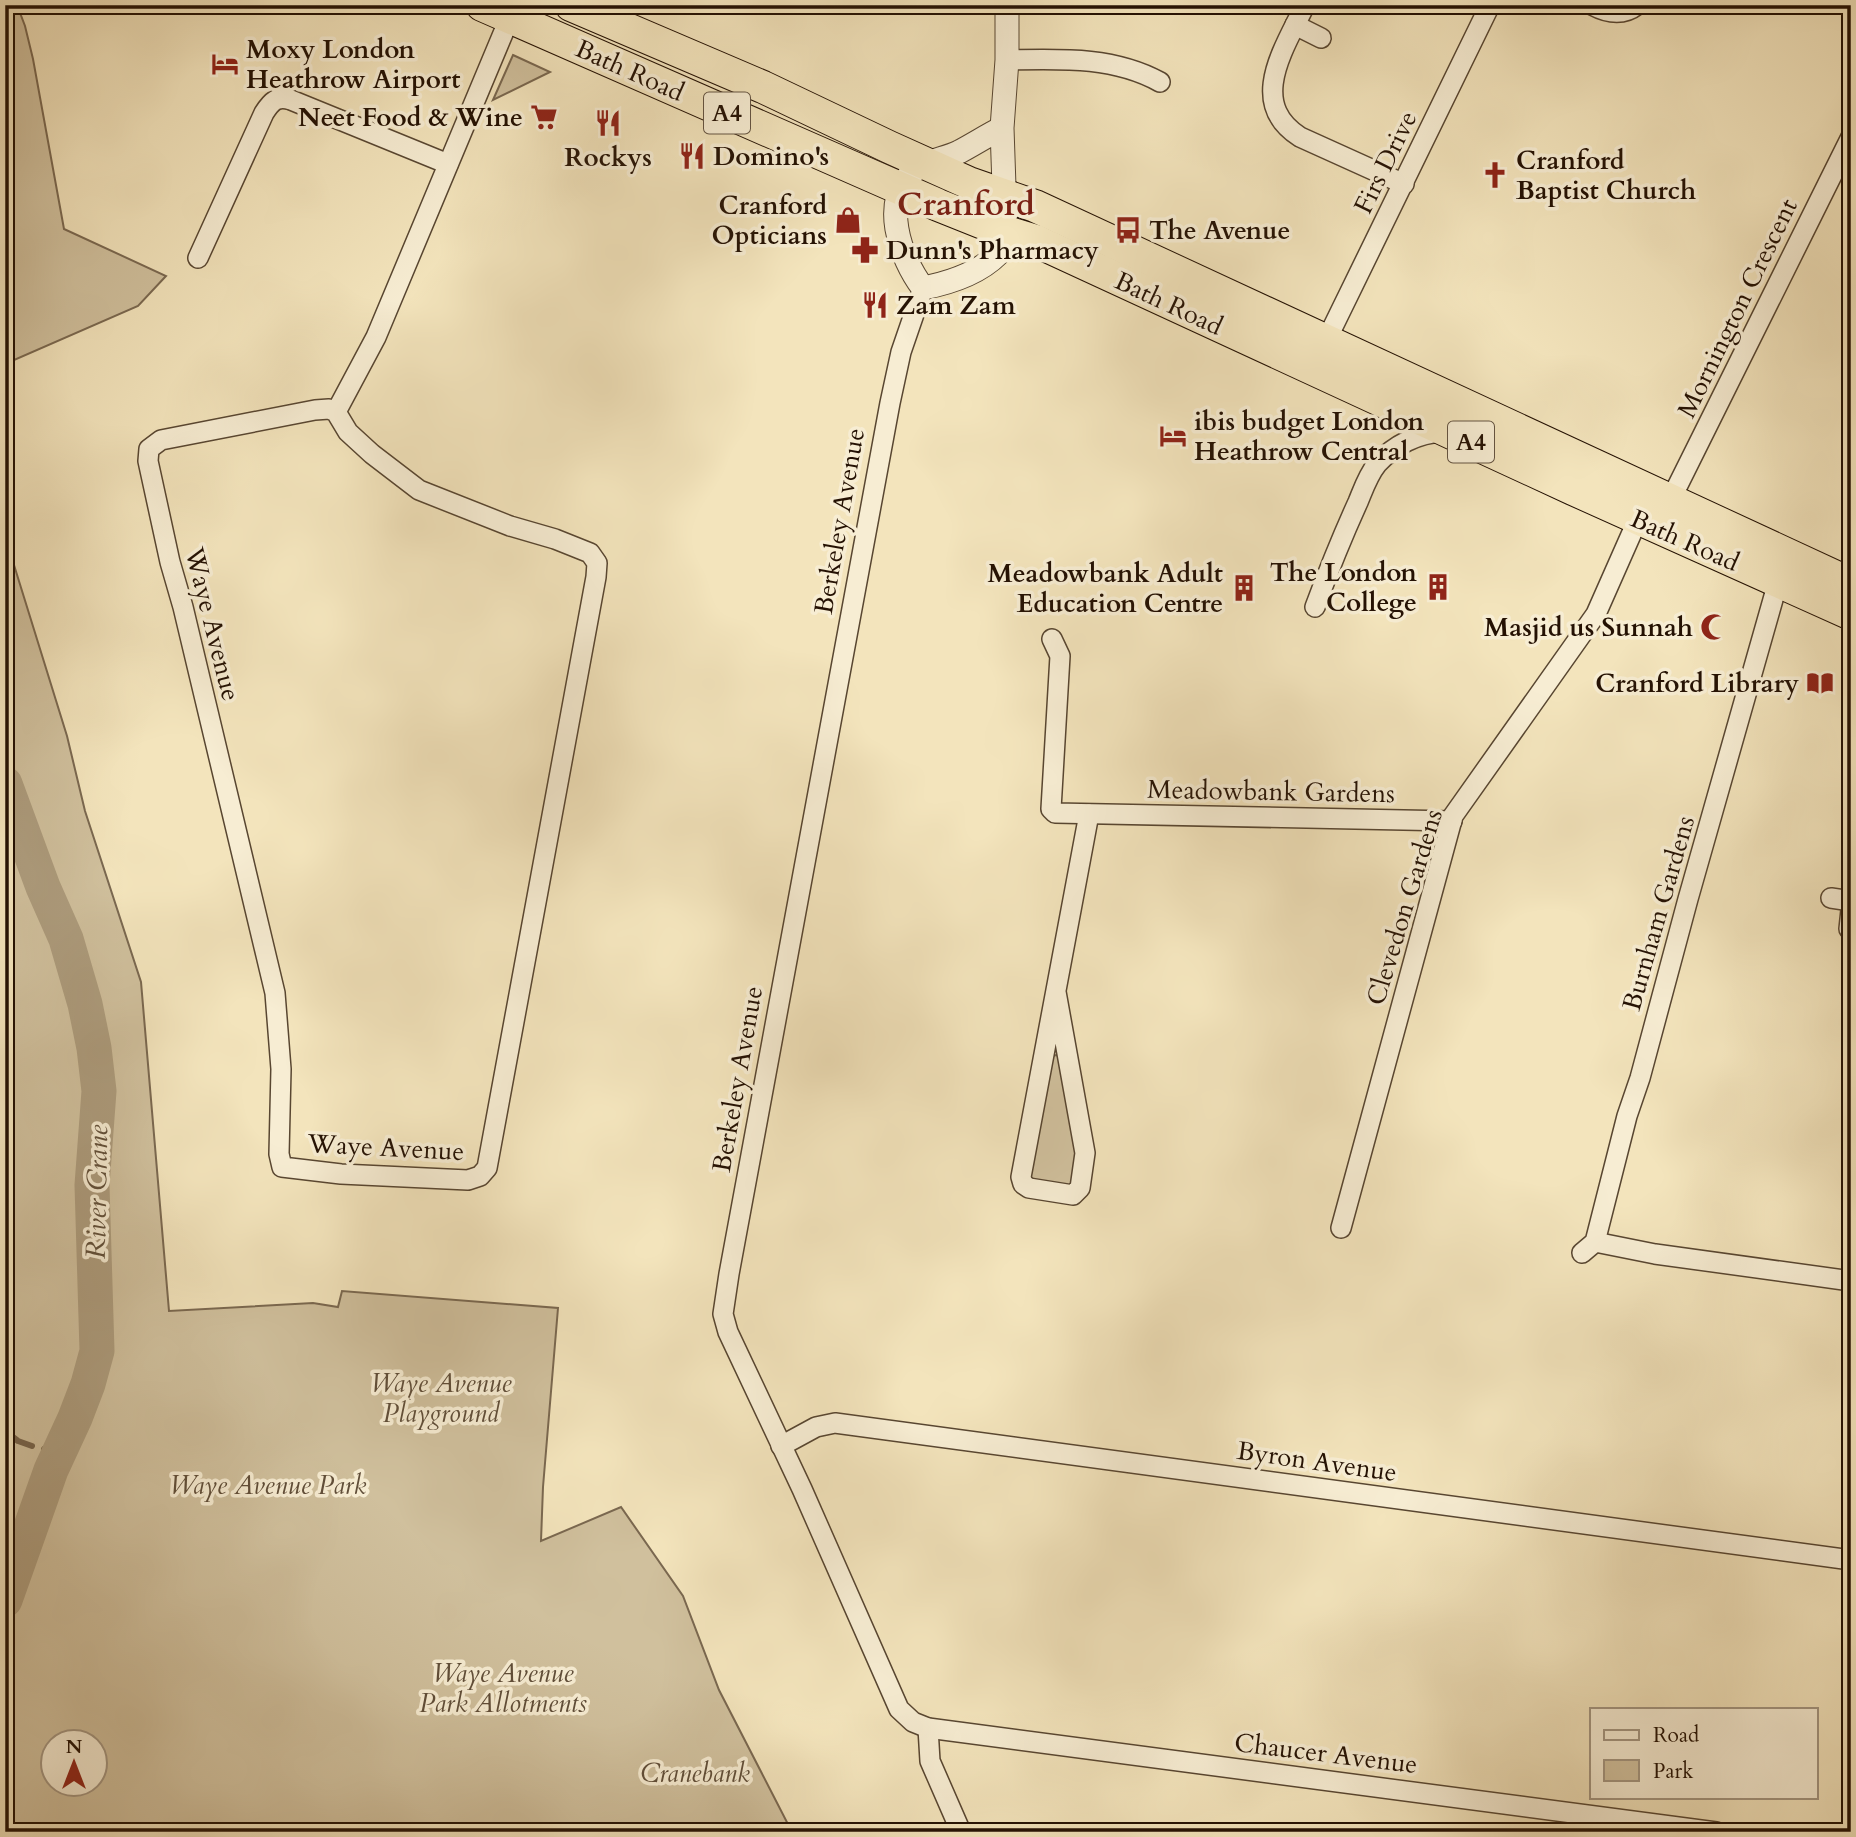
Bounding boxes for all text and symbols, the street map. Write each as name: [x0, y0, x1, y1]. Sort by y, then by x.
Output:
street label: Bath Road: [570, 31, 690, 110]
place label: Moxy London Heathrow Airport: [246, 32, 460, 97]
hotel icon: Moxy London Heathrow Airport: [210, 49, 240, 79]
road number: A4: [704, 92, 750, 134]
place label: Neet Food & Wine: [298, 100, 523, 135]
supermarket icon: Neet Food & Wine: [529, 102, 559, 132]
street label: Firs Drive: [1346, 105, 1425, 219]
restaurant icon: Rockys: [593, 108, 623, 138]
place label: Domino's: [713, 139, 829, 174]
place label: Rockys: [564, 140, 652, 175]
restaurant icon: Domino's: [677, 141, 707, 171]
place label: Cranford Baptist Church: [1516, 143, 1696, 208]
church icon: Cranford Baptist Church: [1480, 160, 1510, 190]
district label: Cranford: [897, 182, 1035, 227]
place label: Cranford Opticians: [711, 188, 827, 253]
street label: Mornington Crescent: [1669, 193, 1806, 424]
shop icon: Cranford Opticians: [833, 205, 863, 235]
place label: The Avenue: [1149, 213, 1290, 248]
bus stop icon: The Avenue: [1113, 215, 1143, 245]
place label: Dunn's Pharmacy: [886, 233, 1099, 268]
pharmacy icon: Dunn's Pharmacy: [850, 235, 880, 265]
street label: Bath Road: [1109, 263, 1229, 344]
place label: Zam Zam: [896, 288, 1016, 323]
restaurant icon: Zam Zam: [860, 290, 890, 320]
place label: ibis budget London Heathrow Central: [1194, 404, 1425, 469]
hotel icon: ibis budget London Heathrow Central: [1158, 421, 1188, 451]
road number: A4: [1448, 422, 1494, 462]
street label: Berkeley Avenue: [806, 425, 873, 617]
street label: Bath Road: [1625, 501, 1745, 580]
street label: Waye Avenue: [176, 543, 248, 704]
place label: The London College: [1270, 555, 1417, 620]
place label: Meadowbank Adult Education Centre: [987, 556, 1223, 621]
building icon: The London College: [1423, 572, 1453, 602]
building icon: Meadowbank Adult Education Centre: [1229, 573, 1259, 603]
place label: Masjid us Sunnah: [1484, 610, 1693, 645]
mosque icon: Masjid us Sunnah: [1699, 612, 1729, 642]
place label: Cranford Library: [1595, 666, 1799, 701]
library icon: Cranford Library: [1805, 668, 1835, 698]
street label: Meadowbank Gardens: [1147, 772, 1395, 811]
street label: Clevedon Gardens: [1358, 805, 1451, 1009]
street label: Burnham Gardens: [1614, 812, 1703, 1015]
street label: Berkeley Avenue: [704, 983, 771, 1175]
water label: River Crane: [77, 1124, 117, 1259]
street label: Waye Avenue: [306, 1126, 465, 1169]
park label: Waye Avenue Playground: [370, 1366, 512, 1431]
street label: Byron Avenue: [1235, 1433, 1399, 1490]
park label: Waye Avenue Park: [170, 1468, 367, 1503]
park label: Waye Avenue Park Allotments: [419, 1656, 587, 1721]
legend: [1590, 1708, 1818, 1798]
text: Road: [1653, 1721, 1699, 1750]
street label: Chaucer Avenue: [1232, 1725, 1419, 1782]
north arrow: [38, 1728, 108, 1798]
text: N: [66, 1734, 83, 1760]
park label: Cranebank: [640, 1756, 750, 1791]
text: Park: [1653, 1757, 1694, 1786]

